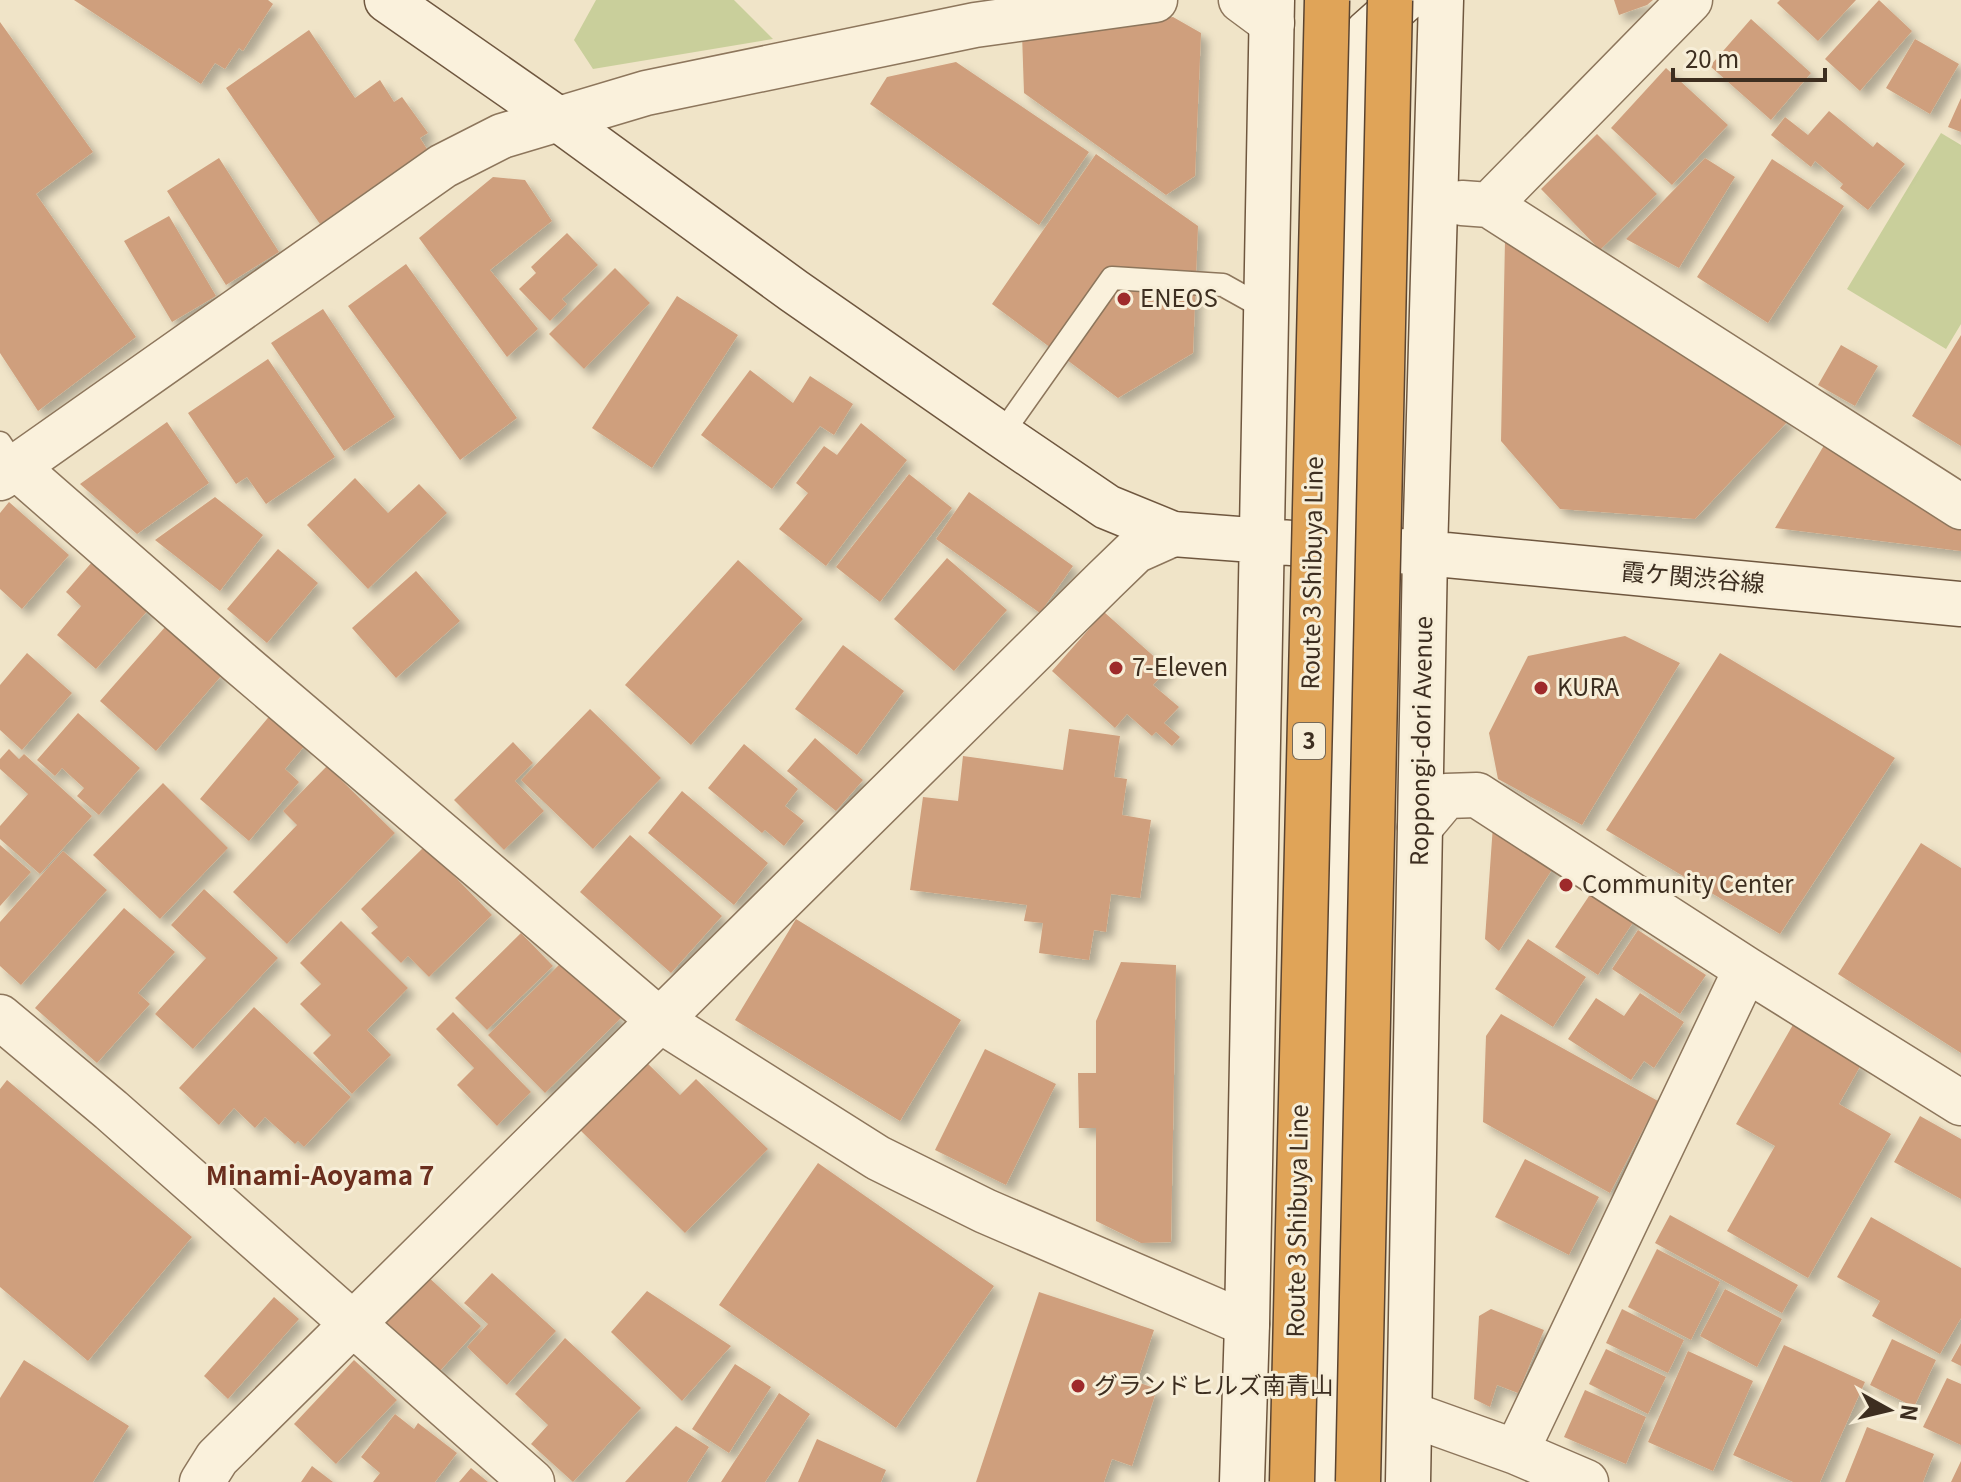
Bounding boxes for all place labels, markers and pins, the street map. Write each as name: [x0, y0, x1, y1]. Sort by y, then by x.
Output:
place label: ENEOS: [1140, 279, 1218, 314]
marker: ENEOS: [1115, 290, 1133, 308]
place label: 7-Eleven: [1132, 648, 1228, 683]
marker: 7-Eleven: [1107, 659, 1125, 677]
place label: KURA: [1557, 668, 1619, 703]
marker: KURA: [1532, 679, 1550, 697]
place label: Community Center: [1582, 865, 1794, 900]
marker: Community Center: [1557, 876, 1575, 894]
place label: グランドヒルズ南青山: [1094, 1366, 1334, 1401]
marker: グランドヒルズ南青山: [1069, 1377, 1087, 1395]

